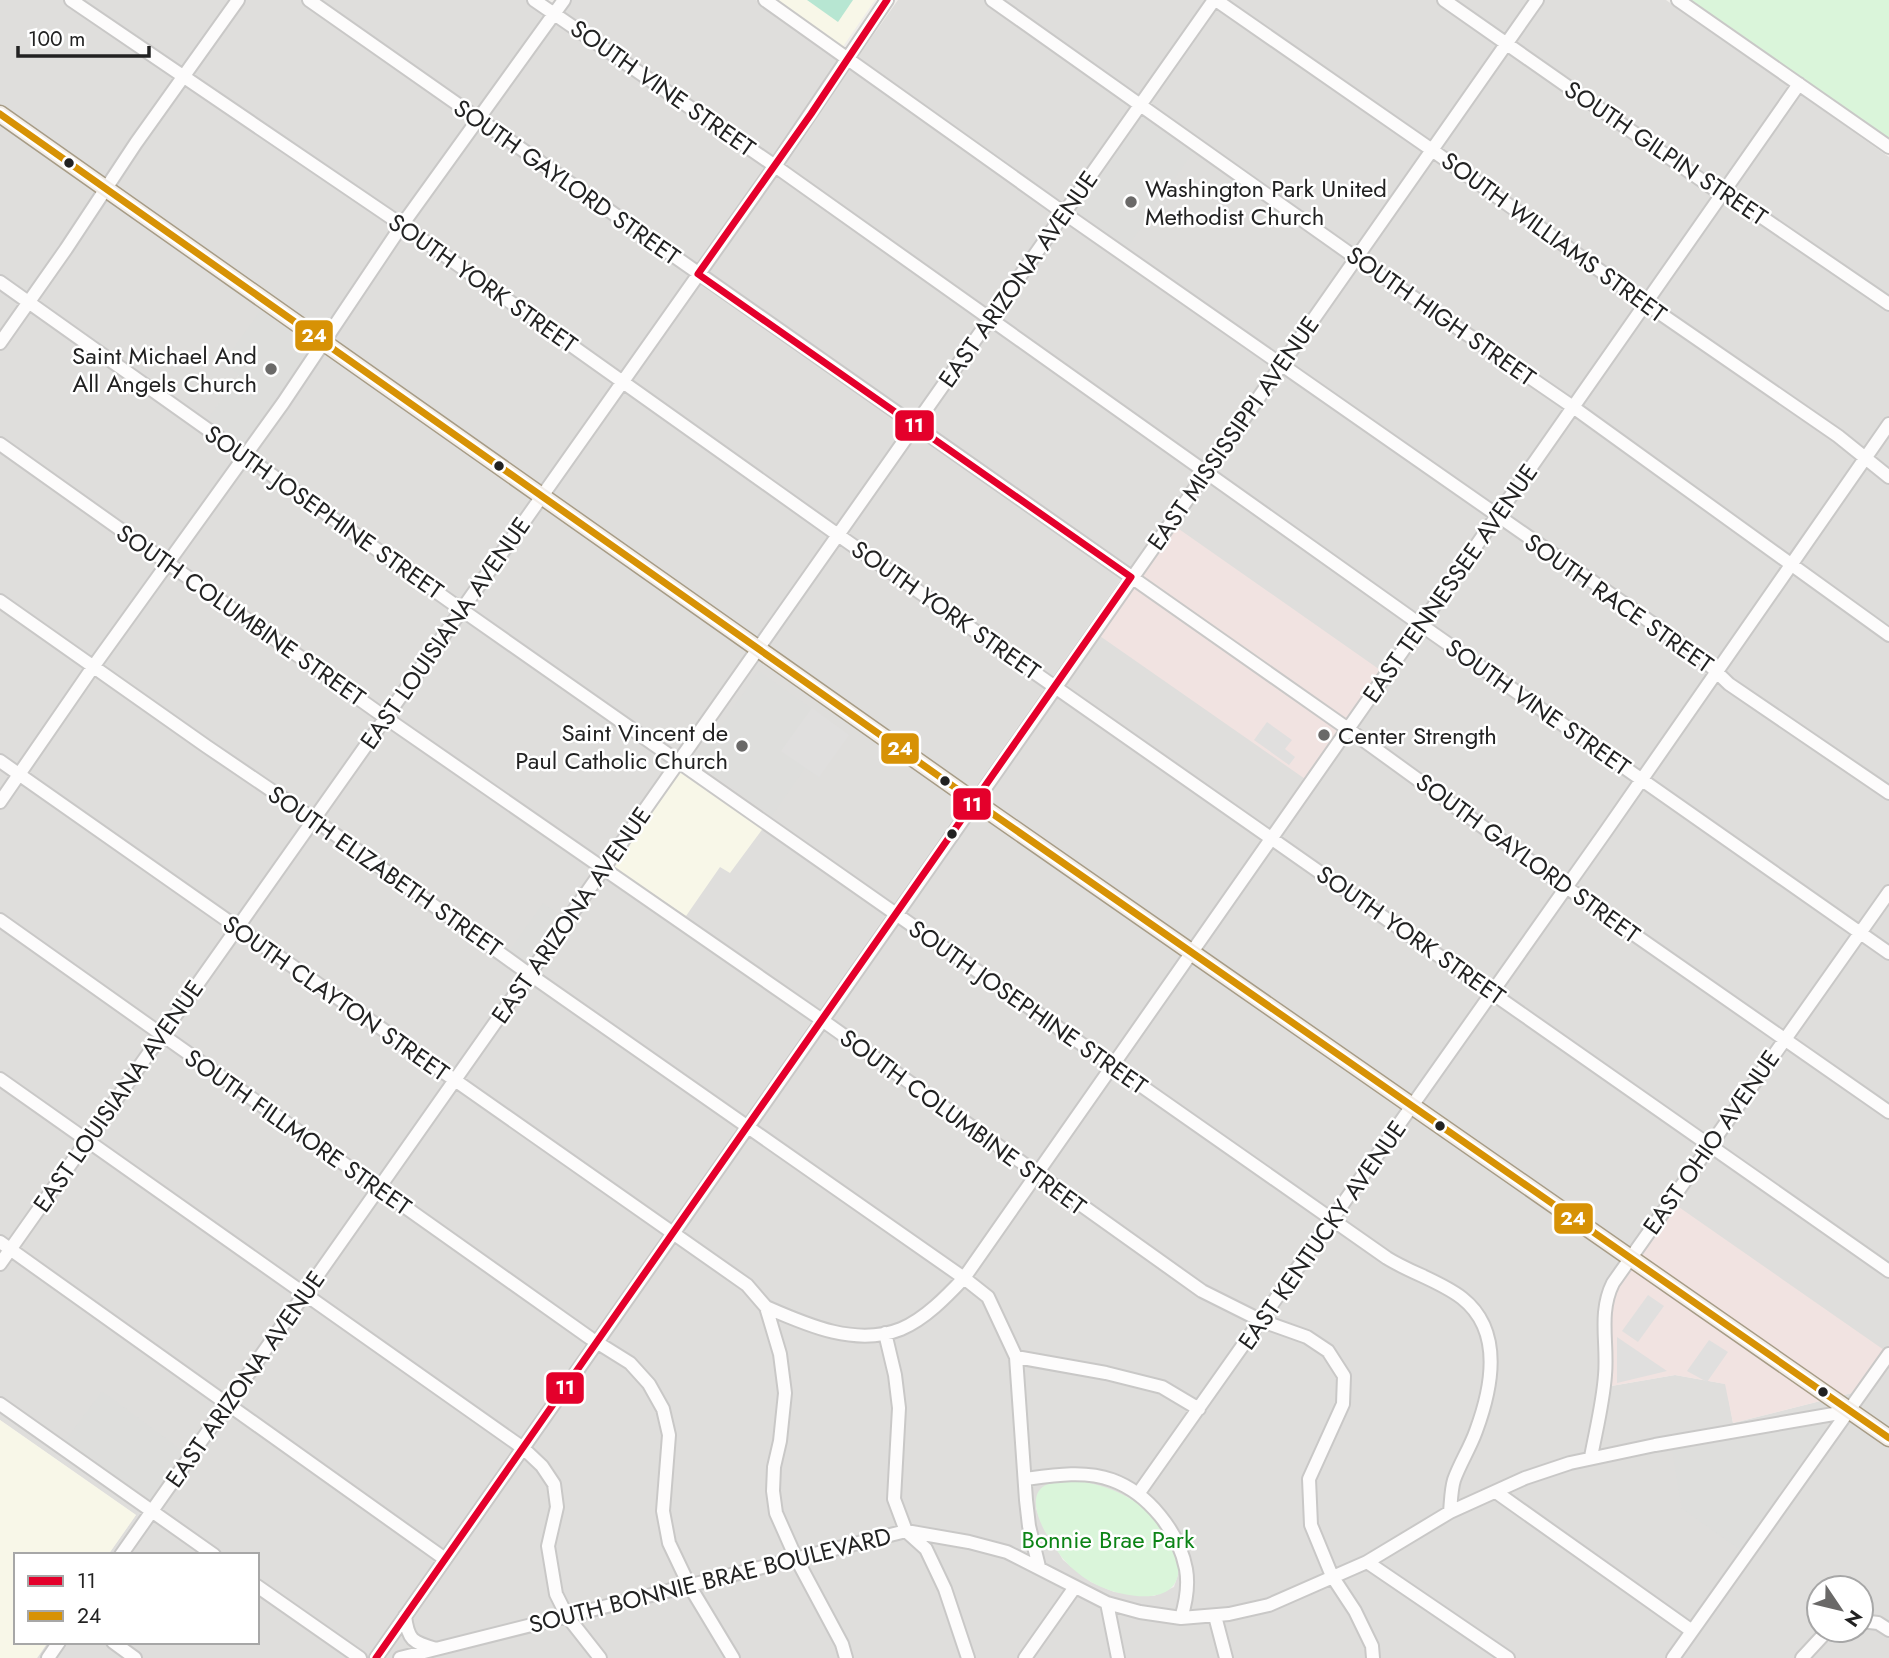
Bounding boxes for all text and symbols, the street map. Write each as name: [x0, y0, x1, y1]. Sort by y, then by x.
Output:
street label: SOUTH VINE STREET: [563, 11, 763, 165]
scale bar: [18, 14, 149, 58]
text: 100 m: [28, 24, 85, 54]
street label: SOUTH GILPIN STREET: [1558, 72, 1774, 234]
street label: SOUTH GAYLORD STREET: [447, 90, 687, 274]
street label: SOUTH WILLIAMS STREET: [1434, 143, 1674, 331]
unlabelled marker: [62, 156, 76, 170]
street label: EAST ARIZONA AVENUE: [930, 163, 1106, 395]
place label: Washington Park United Methodist Church: [1145, 171, 1387, 234]
marker: Washington Park United Methodist Church: [1123, 194, 1139, 210]
street label: SOUTH YORK STREET: [381, 205, 585, 361]
street label: SOUTH HIGH STREET: [1339, 237, 1543, 395]
street label: EAST MISSISSIPPI AVENUE: [1139, 309, 1327, 557]
line badge: 24: [294, 319, 334, 352]
text: 24: [301, 322, 327, 349]
place label: Saint Michael And All Angels Church: [72, 338, 257, 401]
marker: Saint Michael And All Angels Church: [263, 361, 279, 377]
line badge: 11: [894, 409, 935, 442]
text: 11: [904, 412, 924, 439]
street label: SOUTH JOSEPHINE STREET: [198, 416, 450, 608]
street label: EAST TENNESSEE AVENUE: [1354, 456, 1546, 710]
unlabelled marker: [492, 459, 506, 473]
street label: EAST LOUISIANA AVENUE: [351, 510, 539, 756]
street label: SOUTH COLUMBINE STREET: [109, 516, 373, 714]
street label: SOUTH RACE STREET: [1517, 525, 1721, 681]
street label: SOUTH YORK STREET: [844, 532, 1048, 688]
street label: SOUTH VINE STREET: [1438, 630, 1638, 784]
place label: Saint Vincent de Paul Catholic Church: [515, 715, 728, 778]
place label: Center Strength: [1338, 718, 1497, 753]
marker: Center Strength: [1316, 727, 1332, 743]
line badge: 24: [880, 732, 920, 765]
text: 24: [887, 735, 913, 762]
marker: Saint Vincent de Paul Catholic Church: [734, 738, 750, 754]
street label: SOUTH GAYLORD STREET: [1409, 765, 1647, 951]
unlabelled marker: [938, 774, 952, 788]
street label: SOUTH ELIZABETH STREET: [261, 777, 509, 965]
line badge: 11: [952, 787, 992, 821]
text: 11: [962, 791, 982, 818]
street label: EAST ARIZONA AVENUE: [483, 799, 659, 1031]
unlabelled marker: [945, 827, 959, 841]
street label: SOUTH YORK STREET: [1309, 857, 1513, 1013]
street label: SOUTH CLAYTON STREET: [216, 907, 456, 1089]
street label: SOUTH JOSEPHINE STREET: [902, 911, 1154, 1103]
street label: EAST LOUISIANA AVENUE: [24, 973, 212, 1219]
street label: SOUTH COLUMBINE STREET: [833, 1021, 1093, 1223]
street label: SOUTH FILLMORE STREET: [178, 1040, 418, 1224]
street label: EAST OHIO AVENUE: [1634, 1043, 1788, 1241]
street label: EAST KENTUCKY AVENUE: [1229, 1113, 1415, 1357]
unlabelled marker: [1433, 1119, 1447, 1133]
line badge: 24: [1553, 1202, 1594, 1235]
text: 24: [1560, 1205, 1586, 1232]
street label: EAST ARIZONA AVENUE: [157, 1263, 333, 1495]
line badge: 11: [545, 1371, 585, 1405]
text: 11: [555, 1374, 575, 1401]
unlabelled marker: [1816, 1385, 1830, 1399]
street label: SOUTH BONNIE BRAE BOULEVARD: [525, 1518, 895, 1642]
park label: Bonnie Brae Park: [1022, 1522, 1195, 1557]
legend: [14, 1553, 259, 1644]
text: 11: [77, 1566, 96, 1596]
north arrow: [1805, 1574, 1875, 1644]
text: 24: [77, 1601, 101, 1631]
text: N: [1838, 1605, 1869, 1632]

